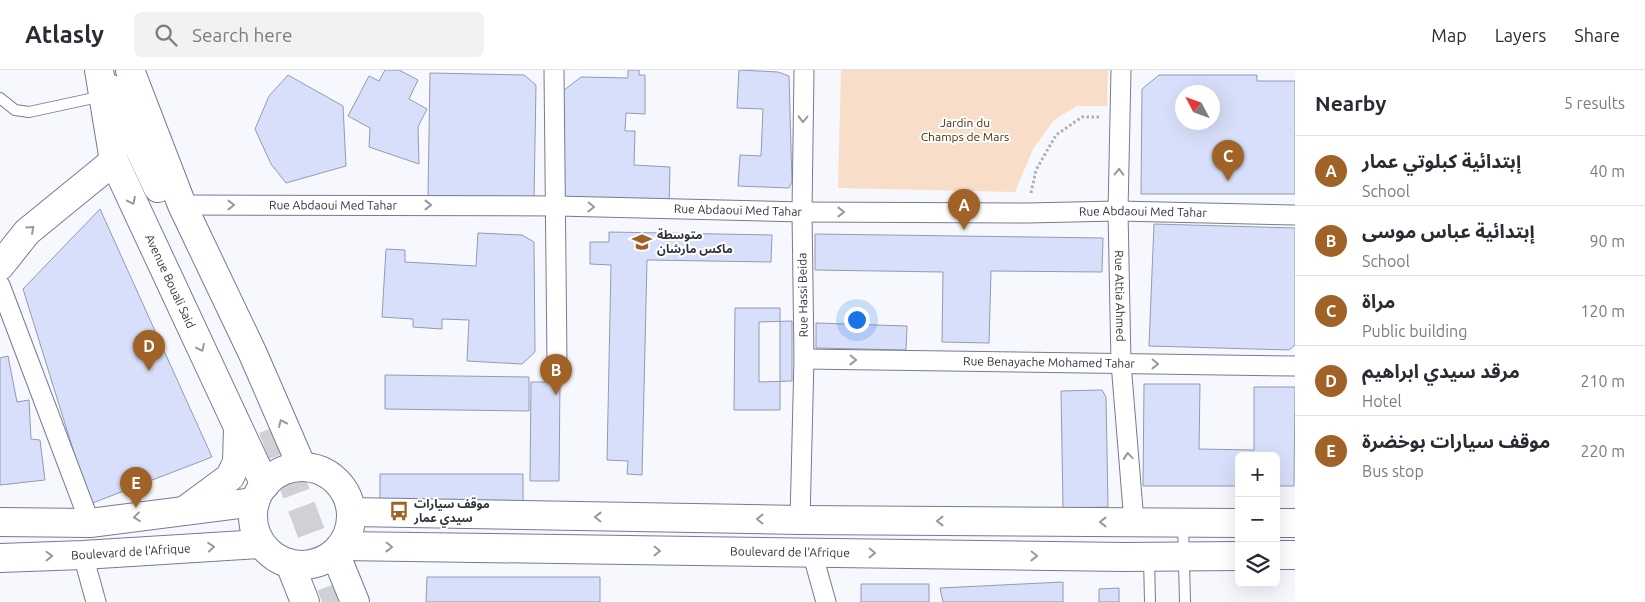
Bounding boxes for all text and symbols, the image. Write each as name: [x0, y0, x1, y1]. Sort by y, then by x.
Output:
search box: [134, 12, 484, 57]
text: Atlasly: [25, 21, 104, 48]
icon: search: [152, 21, 180, 49]
text: Search here: [192, 24, 292, 46]
text: Map: [1431, 25, 1467, 45]
text: Layers: [1495, 25, 1546, 45]
text: Share: [1574, 25, 1620, 45]
north arrow: [1175, 85, 1220, 130]
text: Nearby: [1315, 91, 1386, 115]
text: 5 results: [1564, 94, 1625, 112]
one-way arrow: [798, 115, 808, 123]
park label: Jardin du Champs de Mars: [921, 116, 1009, 143]
pin: C: [1212, 140, 1244, 181]
text: إبتدائية كبلوتي عمار: [1362, 150, 1521, 172]
text: A: [1325, 162, 1337, 180]
text: 40 m: [1589, 162, 1625, 180]
one-way arrow: [1114, 167, 1124, 175]
text: School: [1362, 182, 1410, 200]
pin: A: [948, 189, 980, 230]
one-way arrow: [126, 196, 137, 205]
street label: Rue Abdaoui Med Tahar: [269, 198, 398, 212]
one-way arrow: [227, 200, 235, 210]
one-way arrow: [424, 200, 432, 210]
one-way arrow: [587, 201, 595, 212]
street label: Rue Abdaoui Med Tahar: [674, 202, 803, 218]
street label: Rue Abdaoui Med Tahar: [1079, 204, 1208, 219]
one-way arrow: [837, 207, 845, 217]
text: إبتدائية عباس موسى: [1362, 220, 1535, 242]
one-way arrow: [26, 226, 35, 235]
place label: متوسطة ماكس مارشان: [657, 228, 733, 256]
school or university icon: متوسطة ماكس مارشان: [631, 231, 653, 253]
street label: Avenue Bouali Said: [143, 232, 198, 330]
text: B: [1326, 232, 1336, 250]
text: 90 m: [1589, 232, 1625, 250]
street label: Rue Attia Ahmed: [1113, 250, 1128, 342]
text: School: [1362, 252, 1410, 270]
street label: Rue Hassi Beida: [795, 253, 810, 337]
text: مراة: [1362, 290, 1395, 312]
text: C: [1326, 302, 1336, 320]
text: 120 m: [1580, 302, 1625, 320]
your location: [844, 307, 870, 333]
text: Public building: [1362, 322, 1467, 340]
pin: D: [133, 330, 165, 371]
one-way arrow: [195, 343, 205, 352]
pin: B: [540, 354, 572, 395]
one-way arrow: [849, 354, 857, 365]
street label: Rue Benayache Mohamed Tahar: [963, 354, 1136, 370]
one-way arrow: [1151, 358, 1159, 369]
text: مرقد سيدي ابراهيم: [1362, 360, 1520, 382]
text: D: [1325, 372, 1337, 390]
text: 210 m: [1580, 372, 1625, 390]
text: Hotel: [1362, 392, 1402, 410]
one-way arrow: [278, 419, 289, 428]
text: موقف سيارات بوخضرة: [1362, 430, 1550, 452]
text: E: [1326, 442, 1336, 460]
text: 220 m: [1580, 442, 1625, 460]
one-way arrow: [1123, 452, 1134, 460]
map controls: [1235, 452, 1280, 587]
button: +: [1235, 452, 1280, 497]
text: Bus stop: [1362, 462, 1424, 480]
pin: E: [120, 467, 152, 508]
place label: موقف سيارات سيدي عمار: [413, 497, 490, 528]
button: −: [1235, 497, 1280, 542]
bus stop icon: موقف سيارات سيدي عمار: [388, 500, 410, 522]
one-way arrow: [133, 511, 141, 522]
one-way arrow: [593, 512, 601, 522]
one-way arrow: [756, 514, 764, 525]
one-way arrow: [936, 516, 944, 526]
one-way arrow: [1098, 517, 1106, 527]
street label: Boulevard de l'Afrique: [71, 541, 191, 561]
one-way arrow: [207, 542, 215, 553]
one-way arrow: [386, 542, 394, 552]
button: layers: [1235, 542, 1280, 587]
street label: Boulevard de l'Afrique: [730, 544, 850, 559]
one-way arrow: [654, 546, 661, 556]
one-way arrow: [868, 548, 876, 559]
one-way arrow: [45, 551, 53, 561]
one-way arrow: [1031, 551, 1039, 561]

